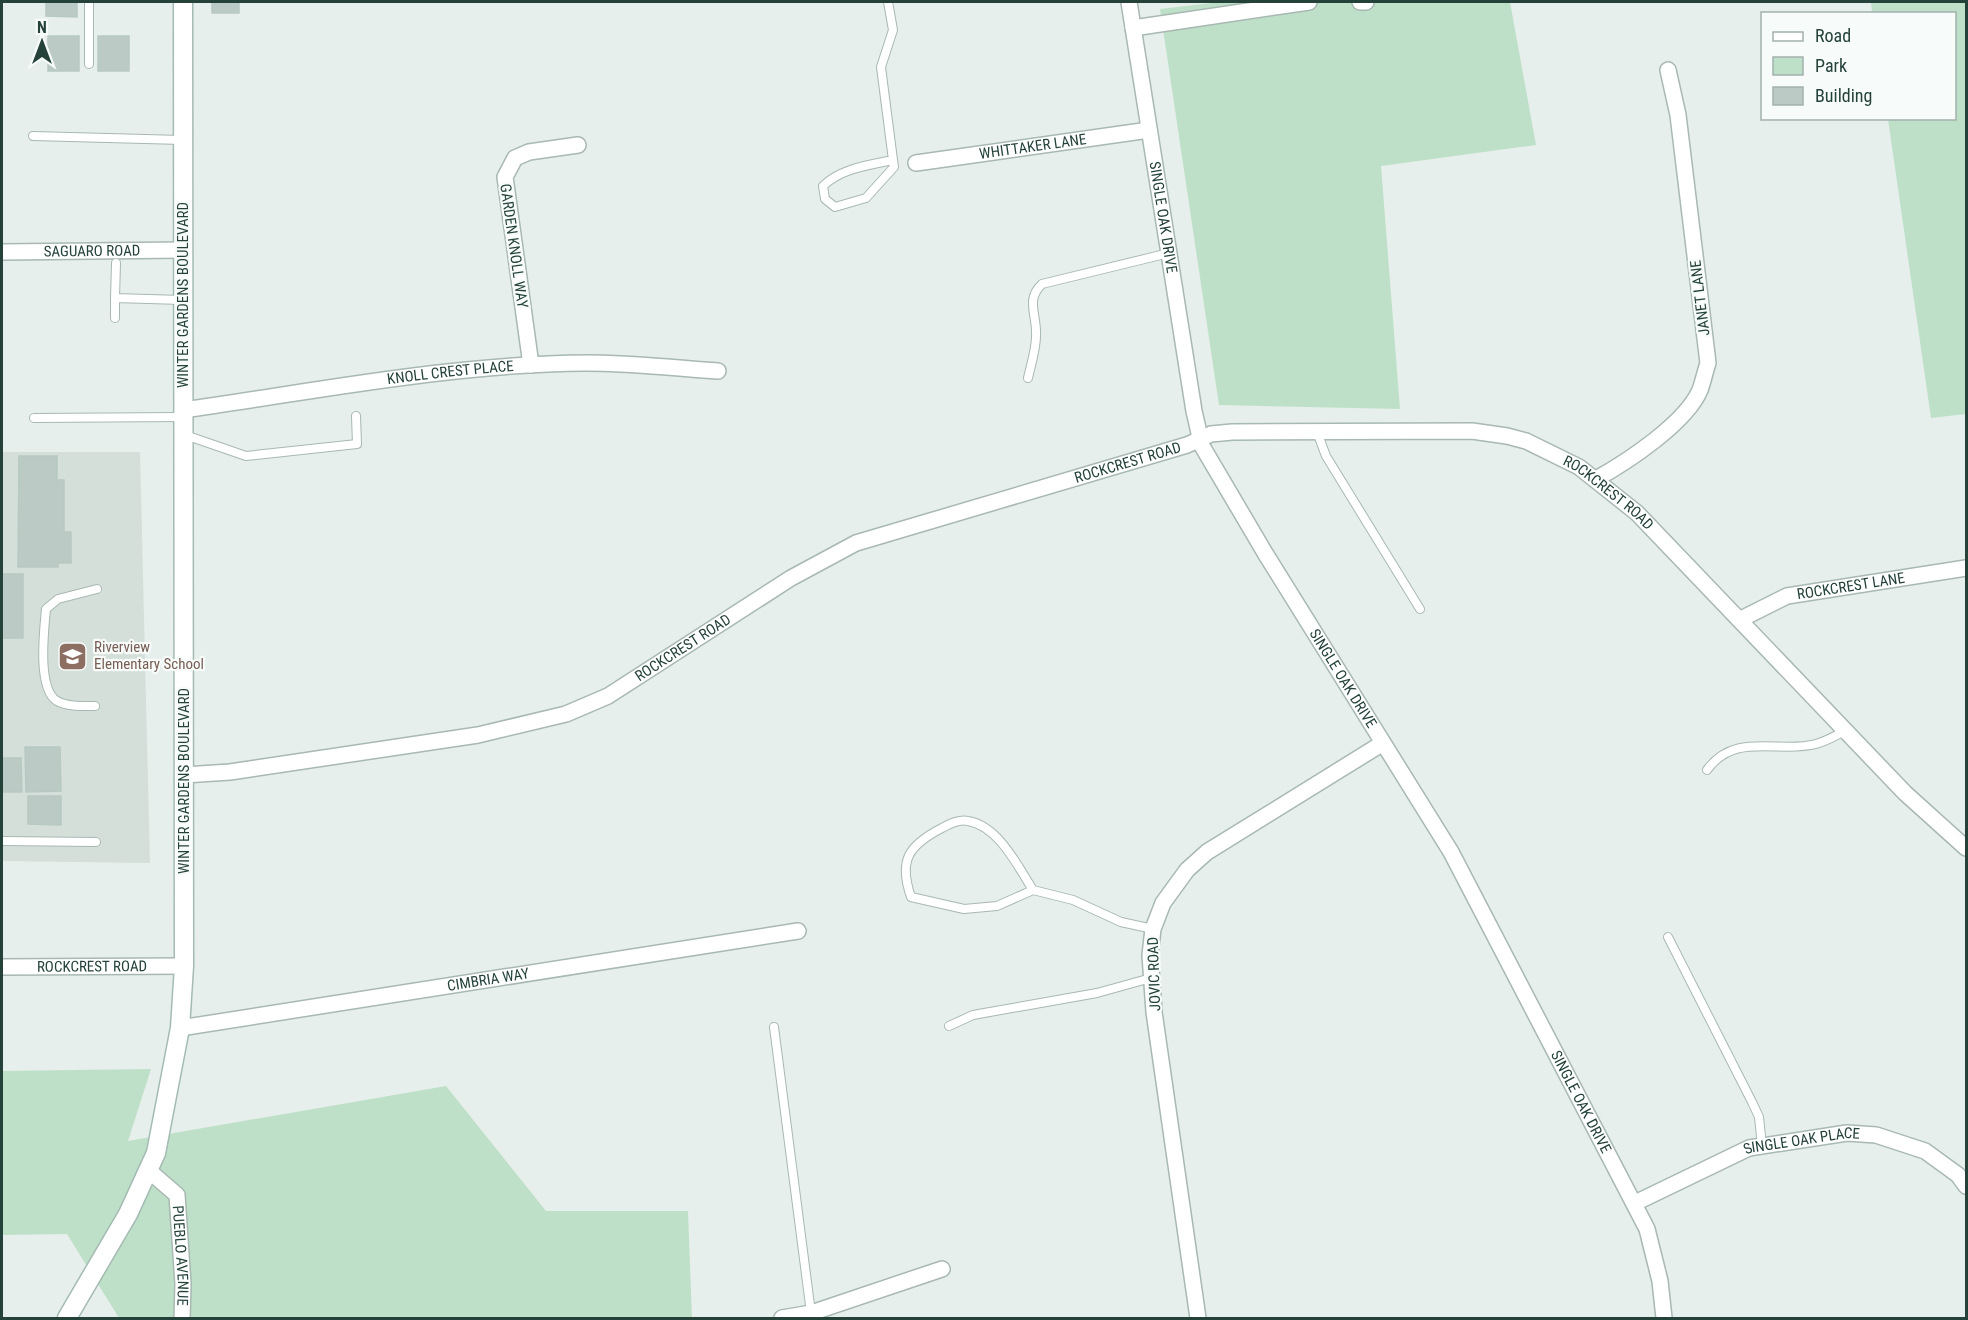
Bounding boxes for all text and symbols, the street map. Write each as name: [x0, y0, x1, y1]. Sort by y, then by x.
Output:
north arrow: [12, 12, 72, 72]
legend: [1761, 12, 1956, 120]
text: N: [37, 18, 47, 37]
text: Road: [1815, 25, 1851, 46]
text: Park: [1815, 55, 1847, 76]
text: Building: [1815, 85, 1872, 106]
street label: WHITTAKER LANE: [978, 130, 1088, 163]
street label: SINGLE OAK DRIVE: [1145, 160, 1181, 275]
street label: GARDEN KNOLL WAY: [496, 183, 532, 309]
street label: WINTER GARDENS BOULEVARD: [174, 202, 192, 388]
street label: SAGUARO ROAD: [44, 241, 140, 261]
street label: JANET LANE: [1686, 259, 1714, 337]
street label: KNOLL CREST PLACE: [386, 357, 514, 388]
street label: ROCKCREST ROAD: [1072, 438, 1183, 487]
street label: ROCKCREST ROAD: [1560, 452, 1657, 534]
street label: ROCKCREST LANE: [1796, 569, 1906, 603]
street label: ROCKCREST ROAD: [632, 610, 734, 685]
street label: SINGLE OAK DRIVE: [1306, 626, 1381, 731]
place label: Riverview Elementary School: [94, 638, 204, 673]
school or university icon: Riverview Elementary School: [57, 640, 89, 672]
street label: WINTER GARDENS BOULEVARD: [175, 688, 193, 874]
street label: JOVIC ROAD: [1144, 937, 1164, 1011]
street label: ROCKCREST ROAD: [37, 957, 147, 976]
street label: CIMBRIA WAY: [446, 964, 531, 995]
street label: SINGLE OAK DRIVE: [1547, 1048, 1615, 1156]
street label: SINGLE OAK PLACE: [1740, 1124, 1860, 1158]
street label: PUEBLO AVENUE: [169, 1205, 192, 1306]

